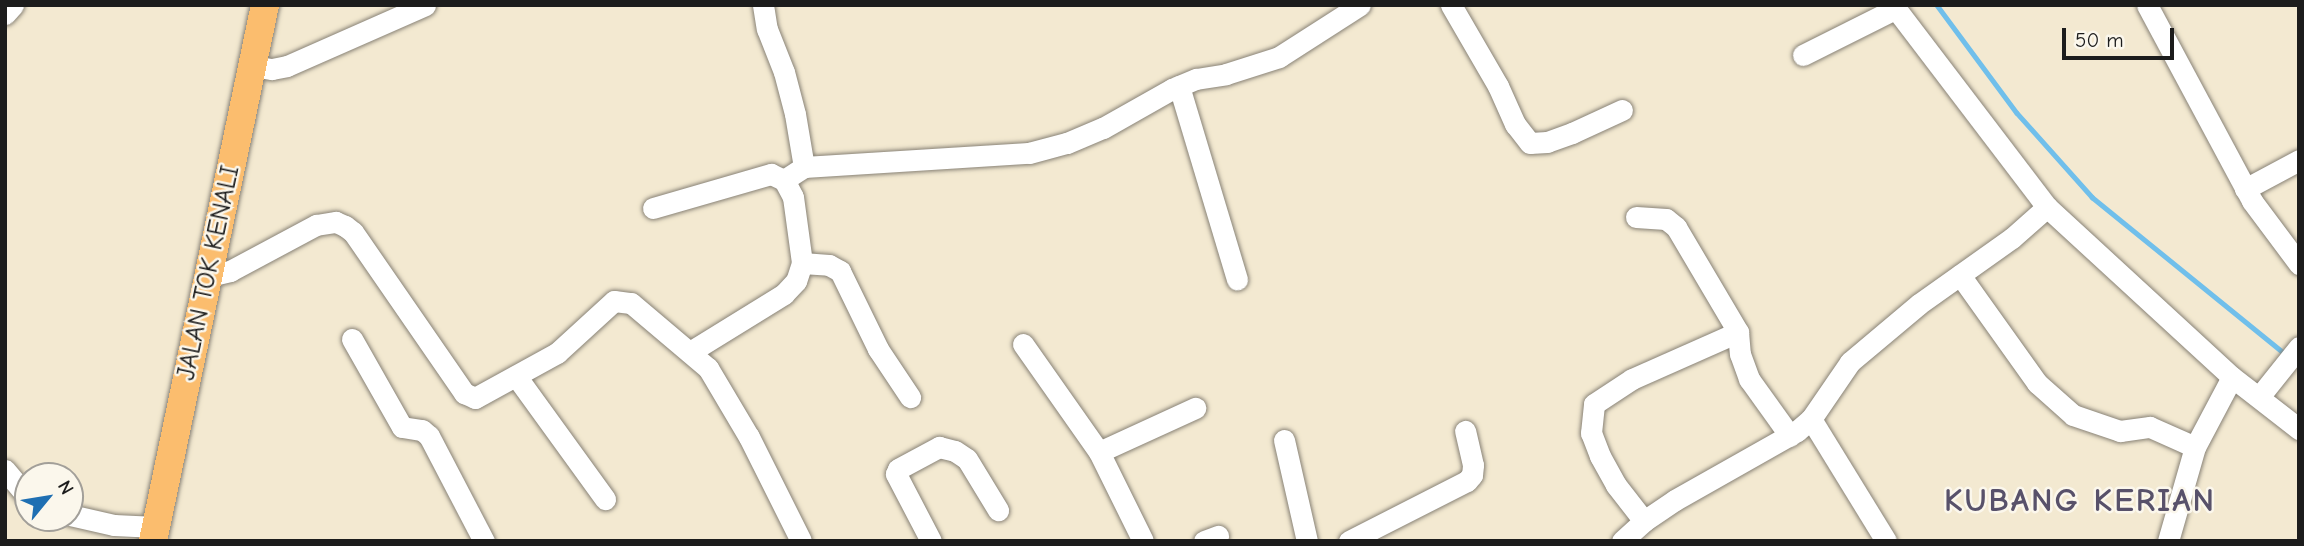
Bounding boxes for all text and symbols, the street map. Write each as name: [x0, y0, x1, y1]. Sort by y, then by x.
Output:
scale bar: [2066, 14, 2178, 58]
text: 50 m: [2075, 28, 2124, 52]
street label: JALAN TOK KENALI: [171, 163, 247, 383]
north arrow: [14, 462, 84, 532]
text: N: [53, 477, 78, 498]
district label: KUBANG KERIAN: [1946, 481, 2214, 521]

